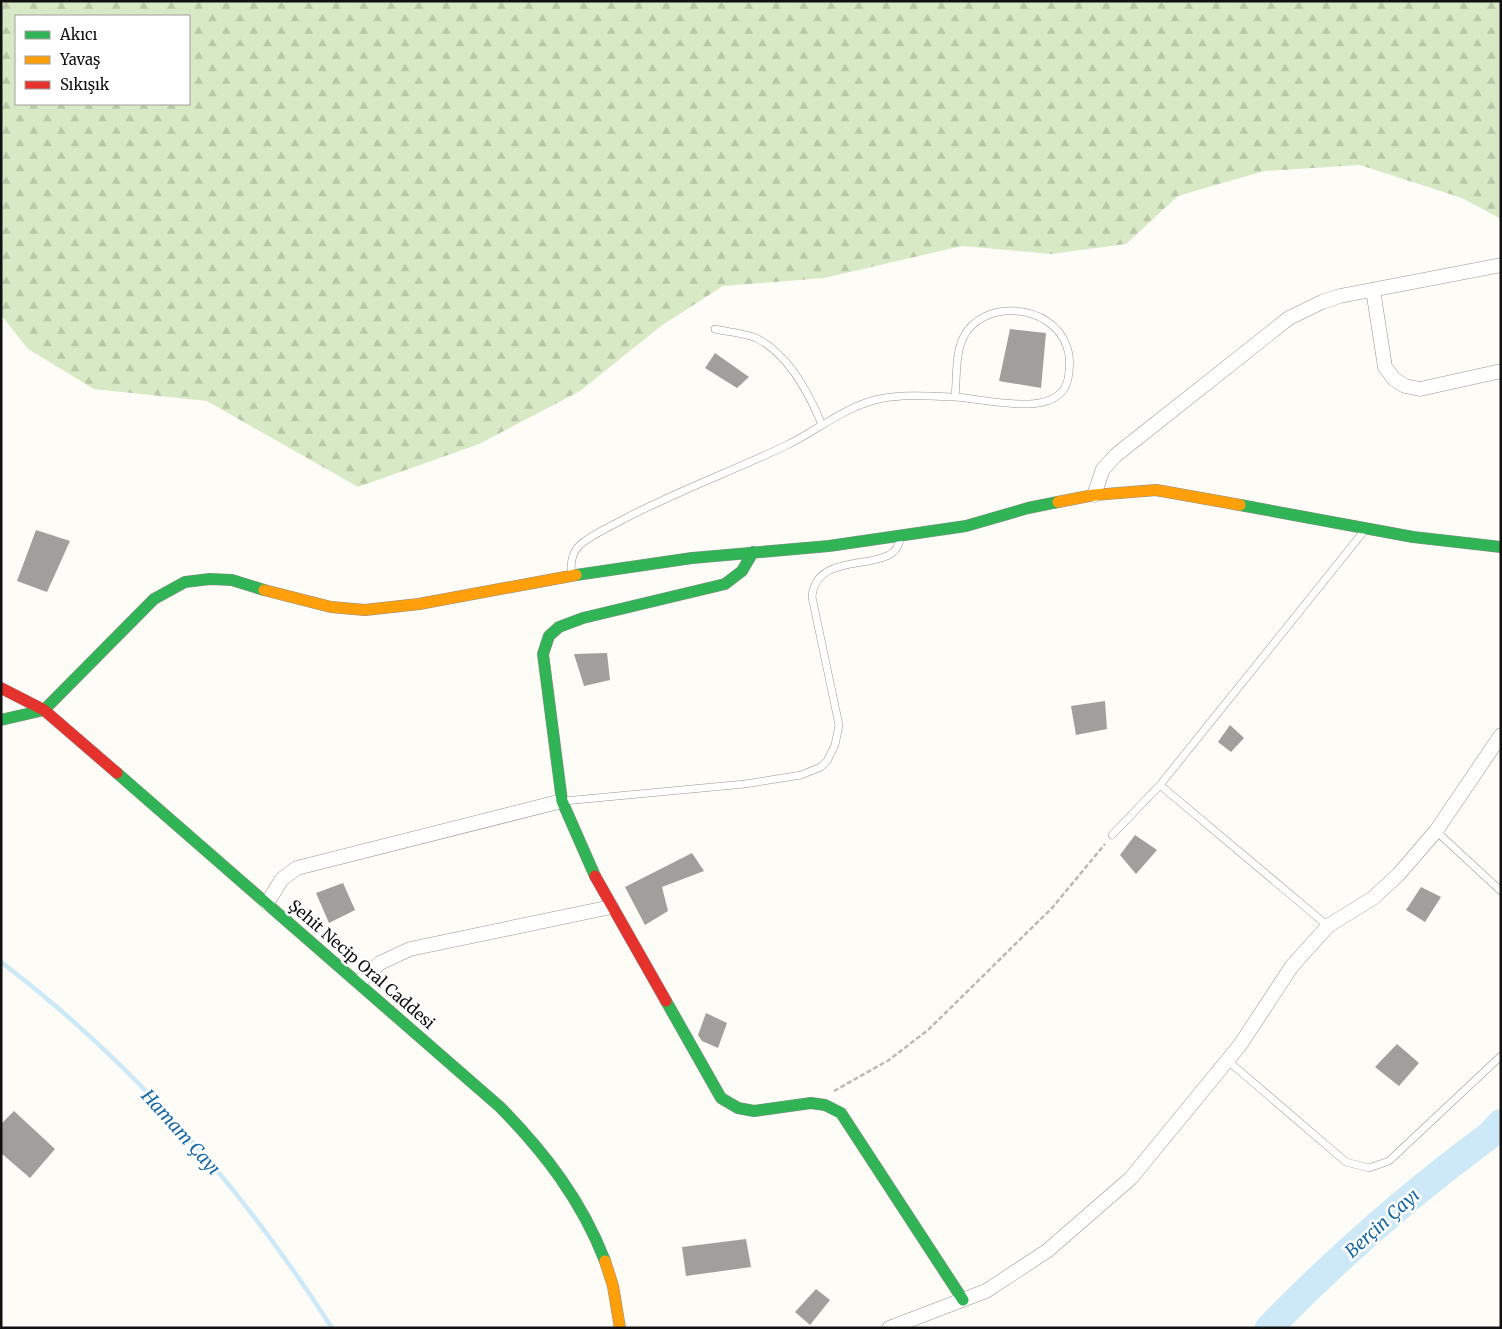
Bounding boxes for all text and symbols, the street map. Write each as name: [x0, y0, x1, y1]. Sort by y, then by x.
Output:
legend: [15, 15, 190, 105]
text: Akıcı: [59, 25, 98, 44]
text: Yavaş: [59, 50, 100, 69]
text: Sıkışık: [60, 75, 110, 94]
street label: Şehit Necip Oral Caddesi: [285, 895, 439, 1033]
water label: Hamam Çayı: [136, 1084, 226, 1180]
water label: Berçin Çayı: [1340, 1184, 1424, 1262]

